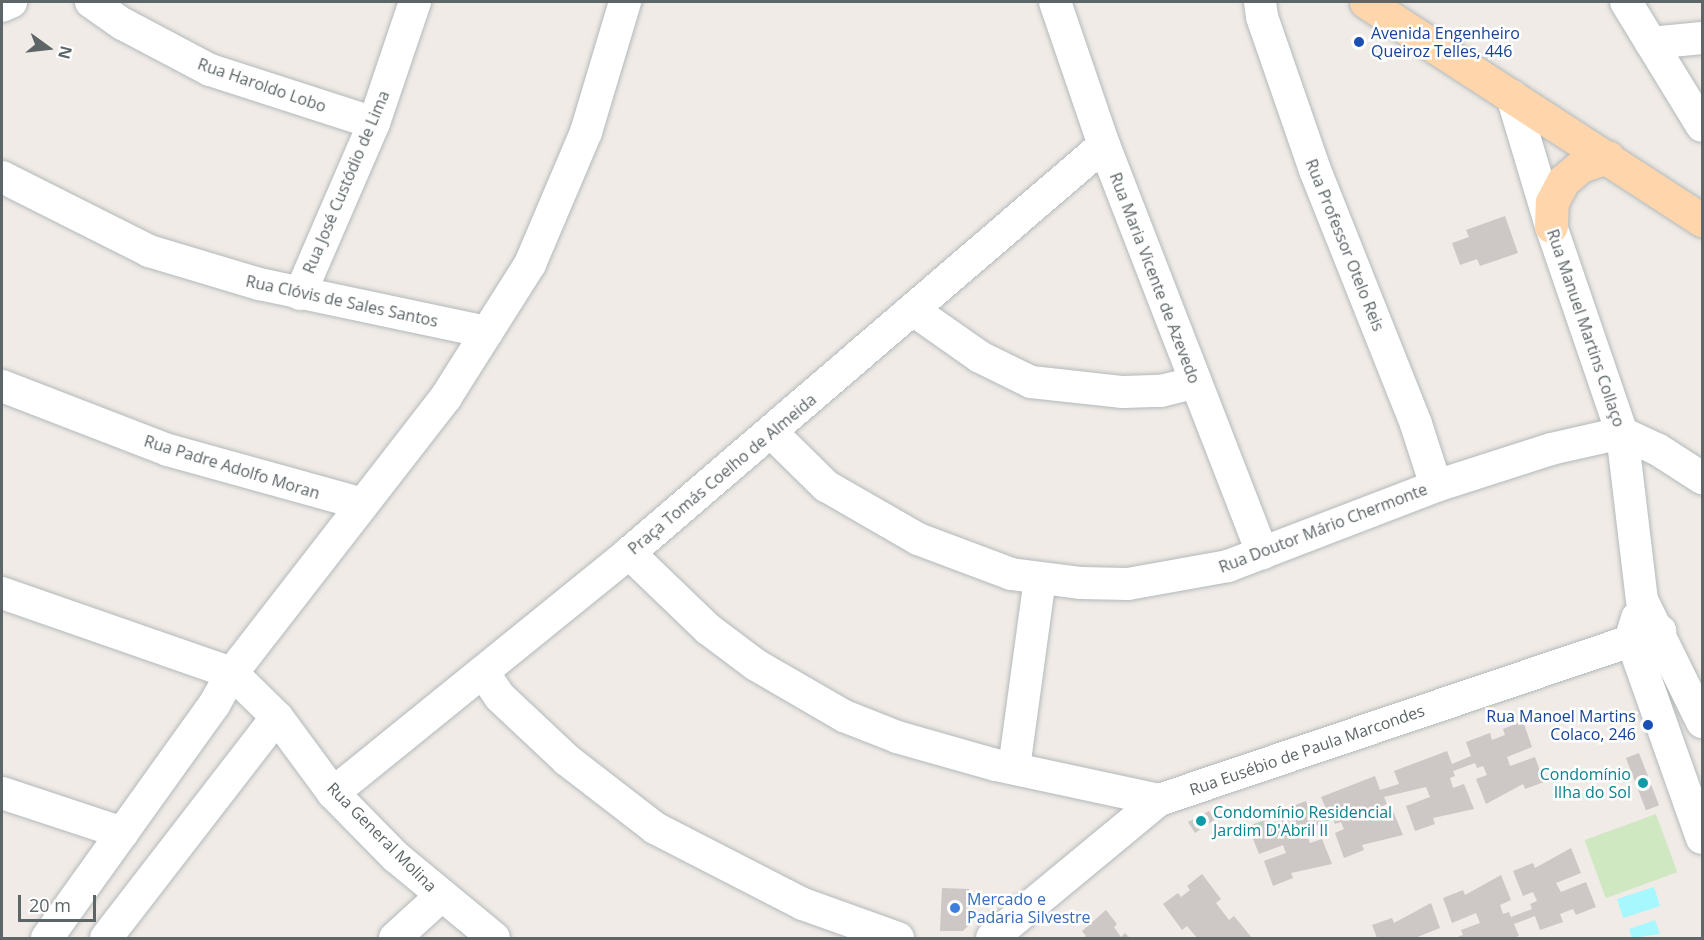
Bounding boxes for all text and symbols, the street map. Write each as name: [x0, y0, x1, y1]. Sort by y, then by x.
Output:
north arrow: [18, 18, 78, 78]
place label: Avenida Engenheiro Queiroz Telles, 446: [1371, 23, 1520, 61]
marker: Avenida Engenheiro Queiroz Telles, 446: [1352, 35, 1366, 49]
text: N: [53, 44, 78, 62]
street label: Rua Haroldo Lobo: [195, 54, 329, 116]
street label: Rua José Custódio de Lima: [299, 88, 393, 276]
street label: Rua Professor Otelo Reis: [1302, 156, 1388, 334]
street label: Rua Maria Vicente de Azevedo: [1106, 170, 1204, 386]
street label: Rua Manuel Martins Collaço: [1543, 227, 1629, 429]
street label: Rua Clóvis de Sales Santos: [244, 271, 440, 331]
street label: Praça Tomás Coelho de Almeida: [624, 390, 820, 558]
street label: Rua Padre Adolfo Moran: [142, 431, 322, 503]
street label: Rua Doutor Mário Chermonte: [1216, 479, 1430, 577]
street label: Rua Eusébio de Paula Marcondes: [1187, 701, 1427, 799]
place label: Rua Manoel Martins Colaco, 246: [1486, 706, 1636, 744]
marker: Rua Manoel Martins Colaco, 246: [1641, 718, 1655, 732]
place label: Condomínio Ilha do Sol: [1540, 764, 1631, 802]
marker: Condomínio Ilha do Sol: [1636, 776, 1650, 790]
street label: Rua General Molina: [323, 778, 441, 896]
place label: Condomínio Residencial Jardim D'Abril II: [1213, 802, 1392, 840]
marker: Condomínio Residencial Jardim D'Abril II: [1194, 814, 1208, 828]
scale bar: [21, 883, 99, 921]
place label: Mercado e Padaria Silvestre: [967, 889, 1090, 927]
text: 20 m: [29, 893, 71, 917]
marker: Mercado e Padaria Silvestre: [948, 901, 962, 915]

